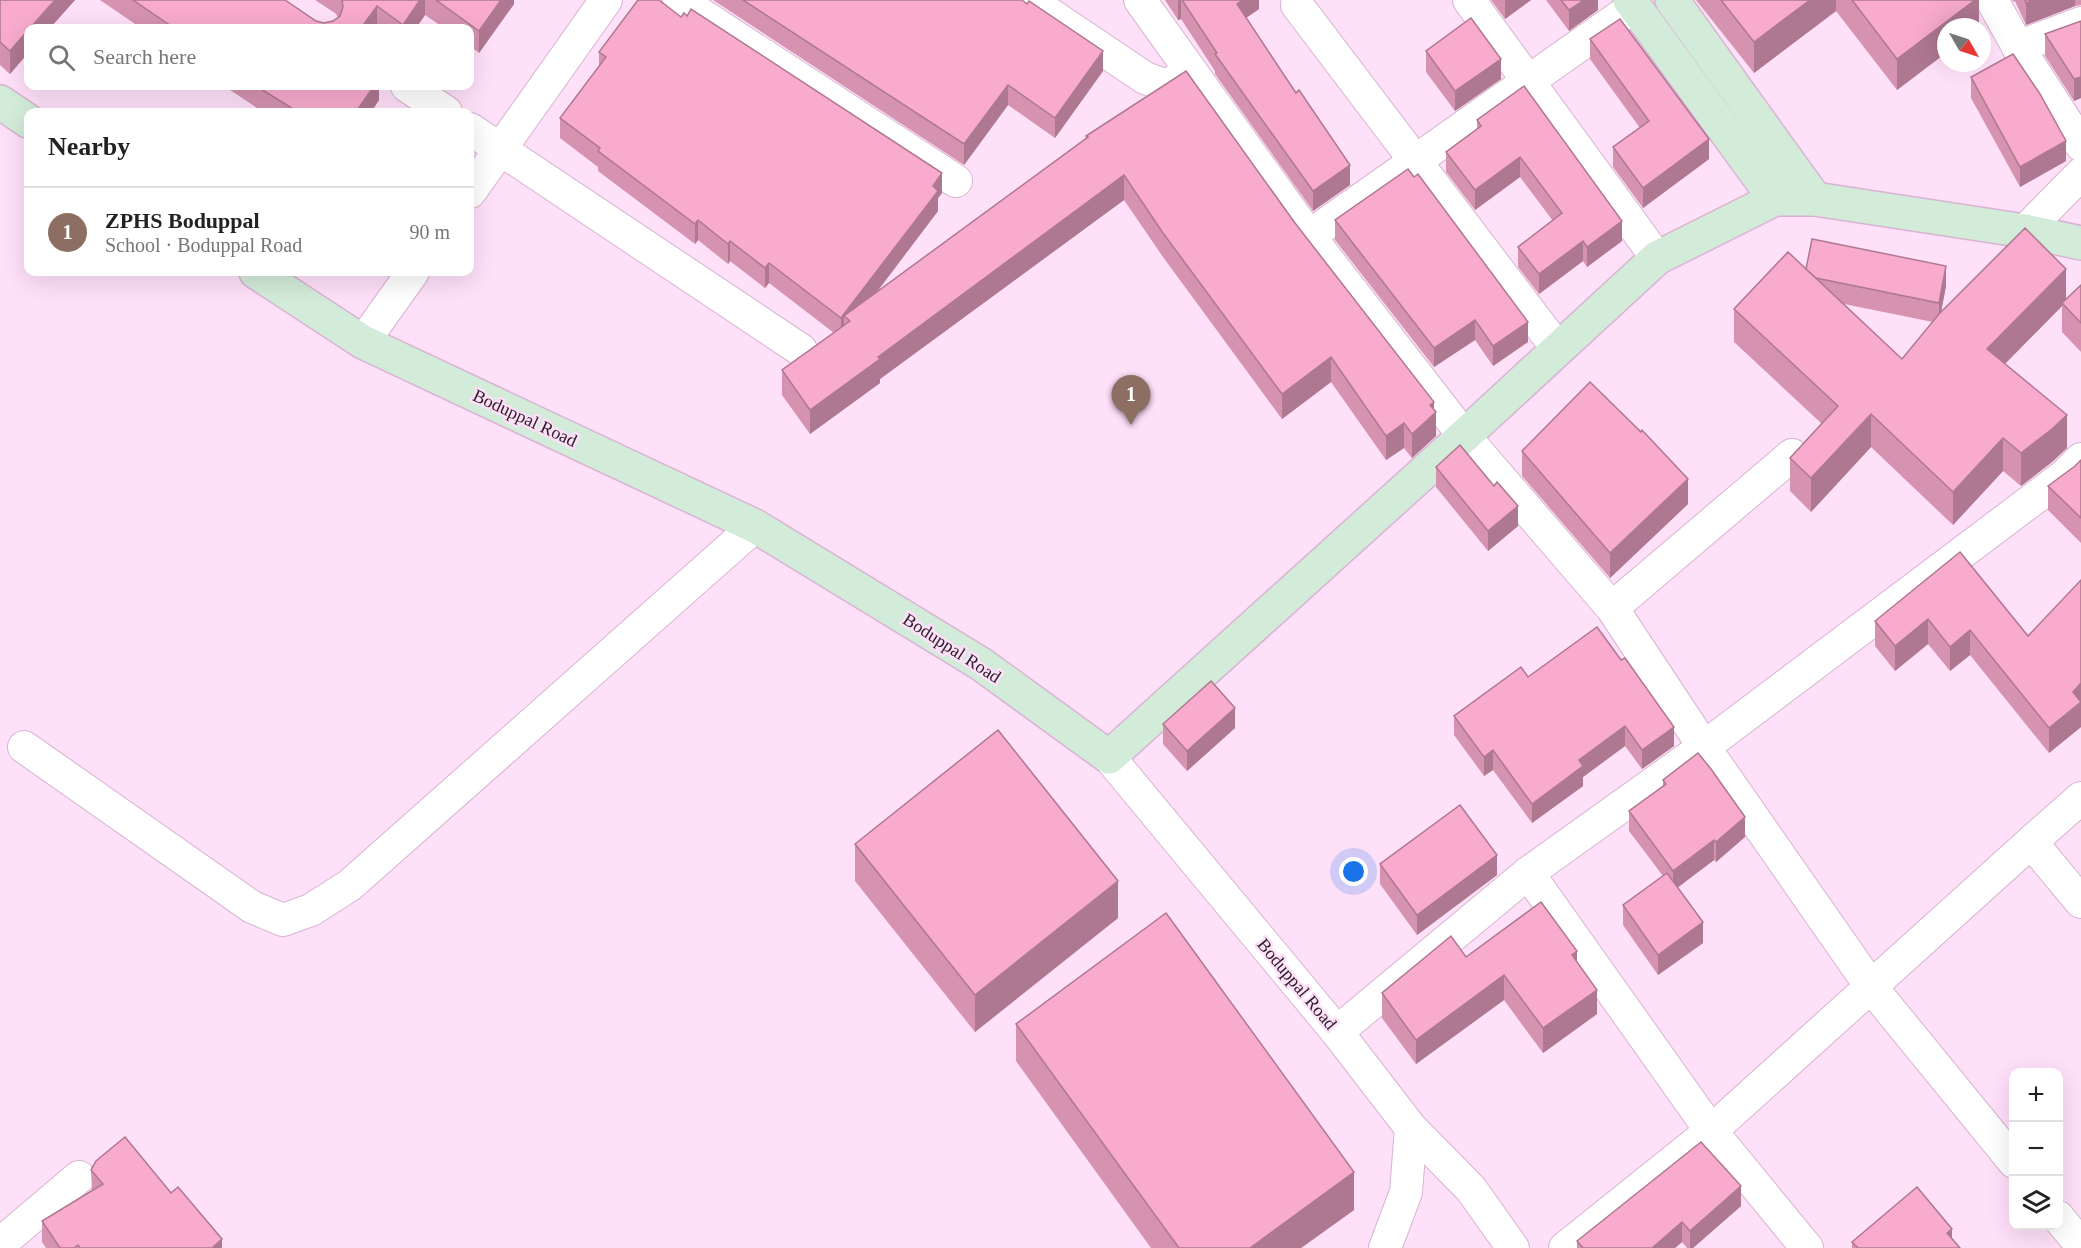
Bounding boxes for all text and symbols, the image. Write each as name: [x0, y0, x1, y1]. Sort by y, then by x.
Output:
north arrow: [1937, 18, 1991, 72]
search box: [24, 24, 474, 90]
icon: search: [45, 41, 78, 74]
text: Search here: [93, 44, 196, 69]
text: Nearby: [48, 132, 130, 161]
text: ZPHS Boduppal: [105, 208, 260, 233]
text: 1: [63, 221, 73, 243]
text: 90 m: [409, 221, 450, 243]
text: School · Boduppal Road: [105, 234, 302, 256]
pin: 1: [1112, 376, 1150, 425]
street label: Boduppal Road: [470, 385, 580, 451]
street label: Boduppal Road: [899, 609, 1005, 687]
your location: [1339, 857, 1368, 886]
street label: Boduppal Road: [1253, 934, 1341, 1034]
map controls: [2009, 1068, 2063, 1230]
button: +: [2009, 1068, 2063, 1122]
button: −: [2009, 1122, 2063, 1176]
button: layers: [2009, 1176, 2063, 1230]

